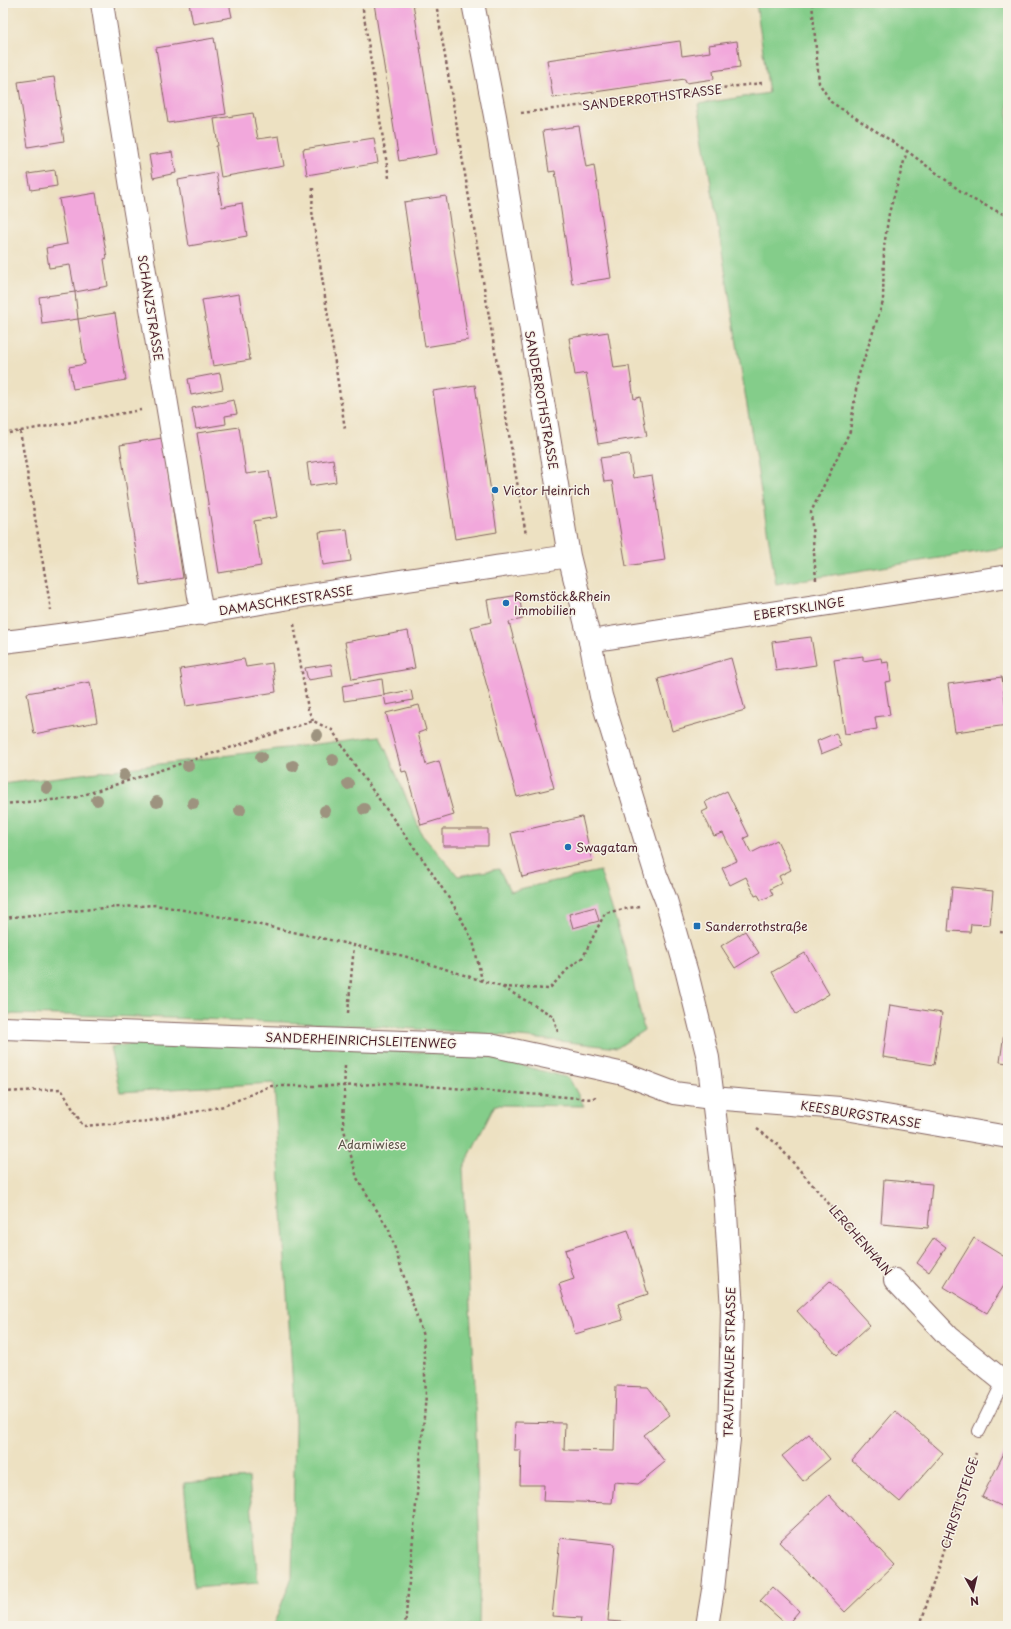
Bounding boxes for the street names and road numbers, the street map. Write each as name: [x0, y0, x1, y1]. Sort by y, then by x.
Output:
street label: SANDERROTHSTRASSE: [581, 79, 723, 115]
street label: SCHANZSTRASSE: [134, 254, 168, 363]
street label: SANDERROTHSTRASSE: [521, 329, 563, 471]
street label: DAMASCHKESTRASSE: [217, 580, 355, 620]
street label: EBERTSKLINGE: [752, 592, 846, 624]
street label: SANDERHEINRICHSLEITENWEG: [265, 1028, 457, 1052]
street label: KEESBURGSTRASSE: [799, 1096, 923, 1132]
street label: LERCHENHAIN: [825, 1201, 897, 1279]
street label: TRAUTENAUER STRASSE: [719, 1286, 739, 1438]
street label: CHRISTLSTEIGE: [936, 1455, 982, 1551]

